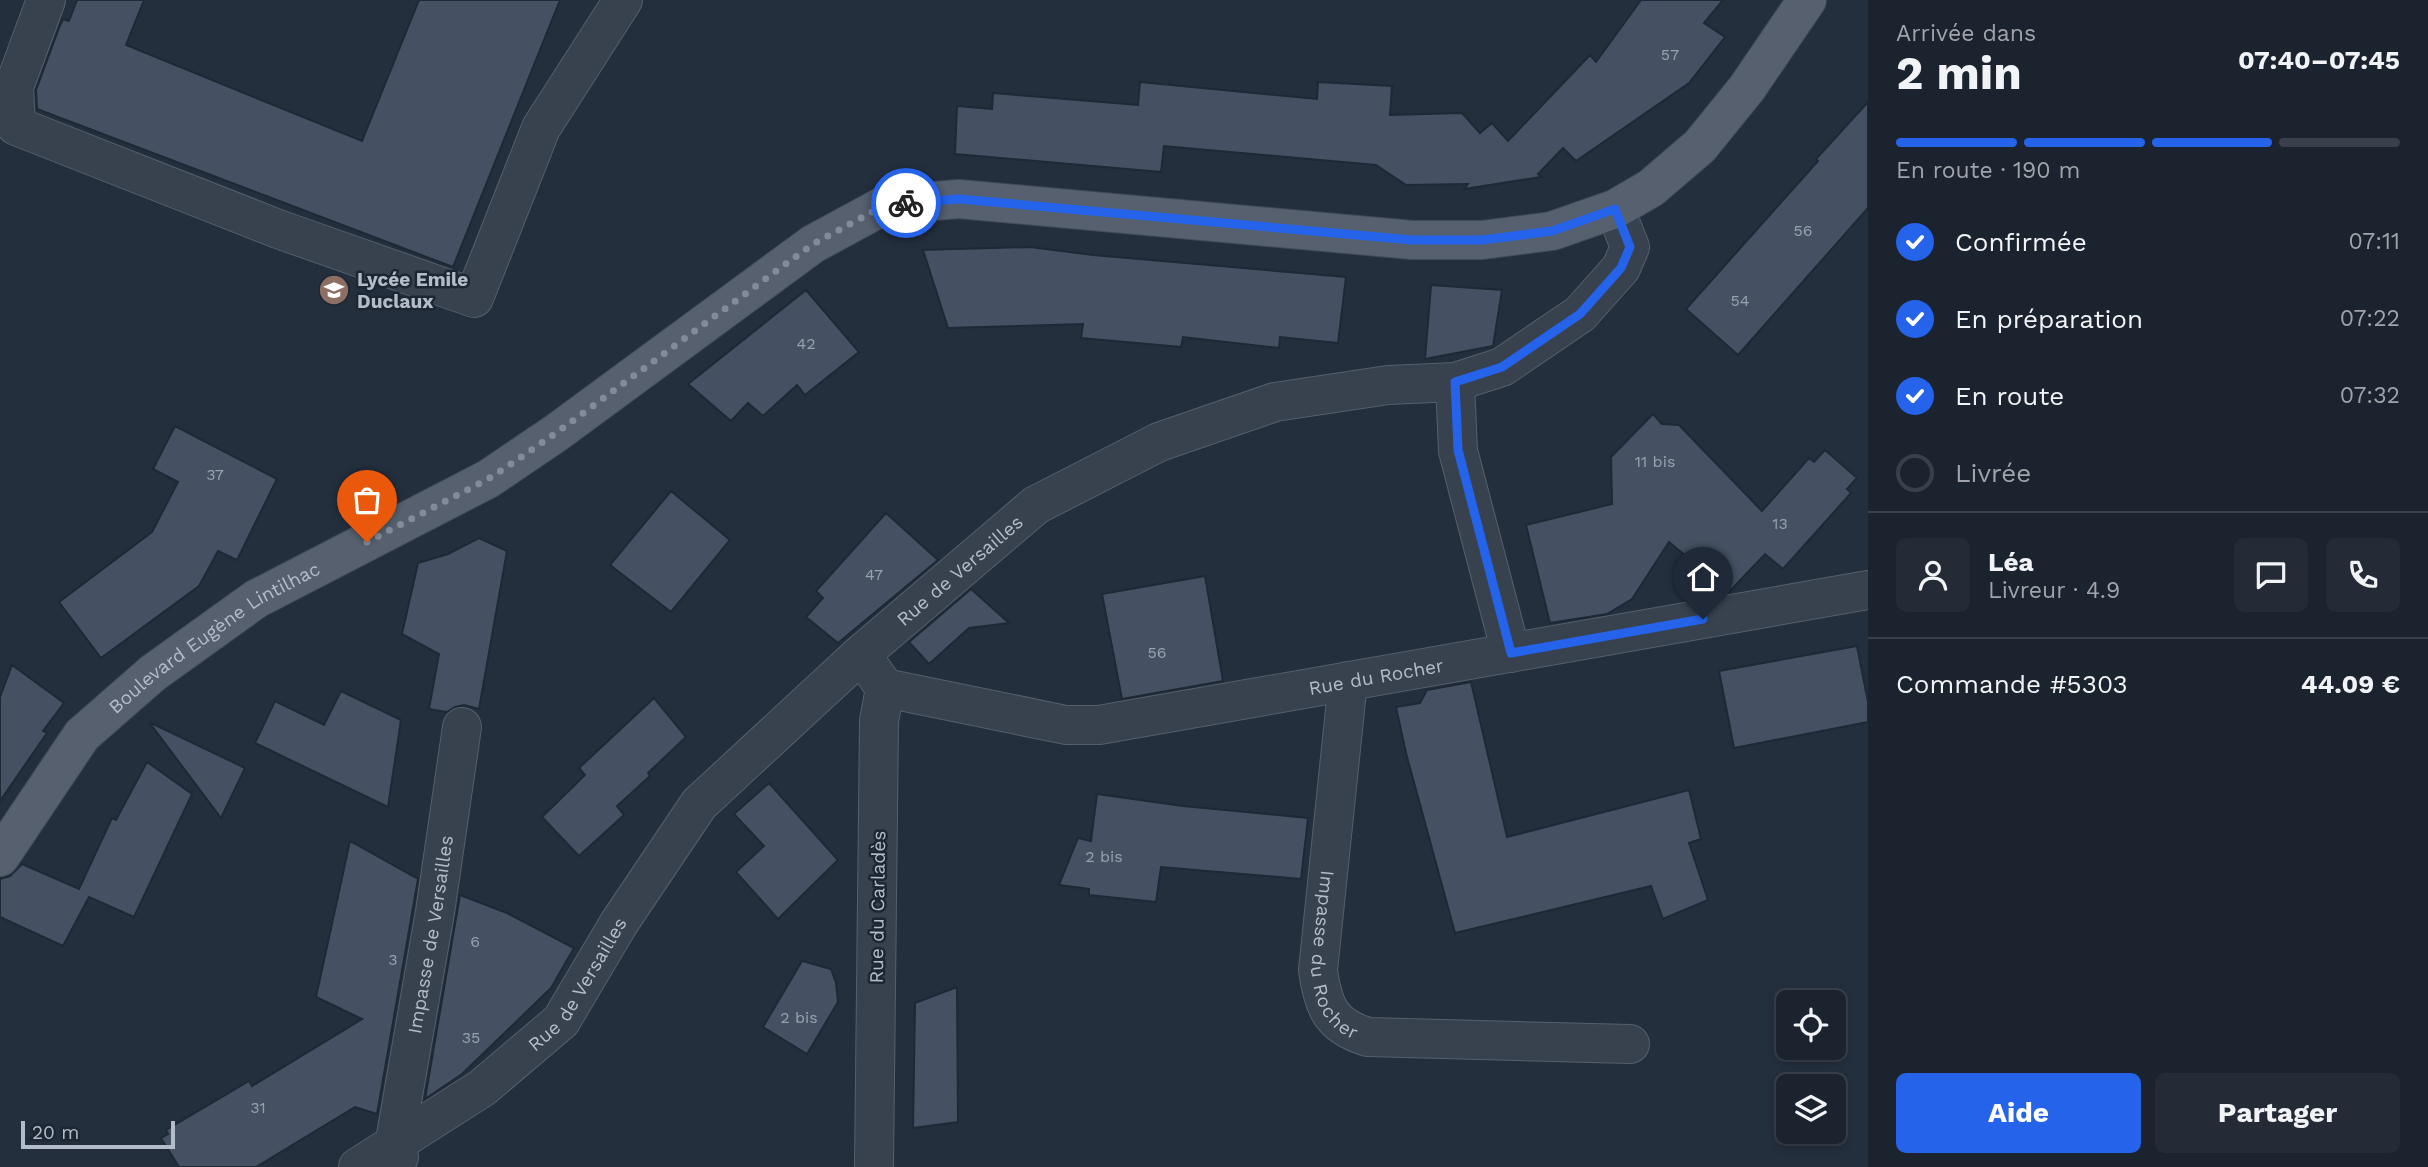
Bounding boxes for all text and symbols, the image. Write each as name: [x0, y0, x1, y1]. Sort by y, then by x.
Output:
text: Arrivée dans: [1896, 20, 2036, 47]
house number: 57: [1661, 45, 1679, 64]
text: 07:40–07:45: [2238, 45, 2400, 75]
text: 2 min: [1896, 46, 2022, 100]
text: En route · 190 m: [1896, 157, 2080, 184]
courier: [871, 168, 941, 238]
icon: bike: [887, 184, 925, 222]
house number: 56: [1793, 221, 1813, 240]
icon: check: [1896, 223, 1934, 261]
text: Confirmée: [1955, 227, 2087, 257]
text: 07:11: [2349, 228, 2400, 255]
place label: Lycée Emile Duclaux: [357, 268, 468, 313]
school or university icon: Lycée Emile Duclaux: [317, 273, 351, 307]
house number: 54: [1730, 291, 1750, 310]
icon: check: [1896, 300, 1934, 338]
text: En préparation: [1955, 304, 2143, 334]
text: 07:22: [2340, 305, 2400, 332]
house number: 42: [796, 334, 816, 353]
icon: check: [1896, 377, 1934, 415]
text: En route: [1955, 381, 2064, 411]
text: 07:32: [2340, 382, 2400, 409]
house number: 11 bis: [1635, 452, 1675, 471]
text: Livrée: [1955, 458, 2031, 488]
house number: 37: [206, 465, 224, 484]
pin: [337, 470, 397, 542]
icon: bag: [348, 481, 386, 519]
street label: Rue de Versailles: [892, 510, 1028, 631]
house number: 13: [1772, 514, 1788, 533]
button: person: [1896, 538, 1970, 612]
button: chat: [2234, 538, 2308, 612]
button: phone: [2326, 538, 2400, 612]
pin: [1673, 547, 1733, 619]
text: Léa: [1988, 547, 2034, 577]
street label: Boulevard Eugène Lintilhac: [104, 557, 324, 718]
icon: home: [1684, 558, 1722, 596]
house number: 47: [865, 565, 883, 584]
text: Livreur · 4.9: [1988, 577, 2120, 604]
house number: 56: [1147, 643, 1167, 662]
street label: Rue du Rocher: [1307, 654, 1446, 700]
text: Commande #5303: [1896, 669, 2128, 699]
text: 44.09 €: [2301, 669, 2400, 699]
street label: Rue du Carladès: [865, 830, 890, 984]
street label: Impasse de Versailles: [403, 834, 458, 1036]
house number: 2 bis: [1085, 847, 1123, 866]
street label: Impasse du Rocher: [1306, 869, 1362, 1044]
street label: Rue de Versailles: [523, 913, 632, 1056]
house number: 6: [470, 932, 480, 951]
house number: 3: [388, 950, 398, 969]
map controls: [1776, 990, 1846, 1144]
button: locate: [1776, 990, 1846, 1060]
house number: 2 bis: [780, 1008, 818, 1027]
house number: 35: [462, 1028, 480, 1047]
button: Aide: [1896, 1073, 2141, 1153]
button: Partager: [2155, 1073, 2400, 1153]
button: layers: [1776, 1074, 1846, 1144]
house number: 31: [250, 1098, 266, 1117]
scale bar: [21, 1118, 175, 1150]
text: 20 m: [32, 1121, 79, 1144]

